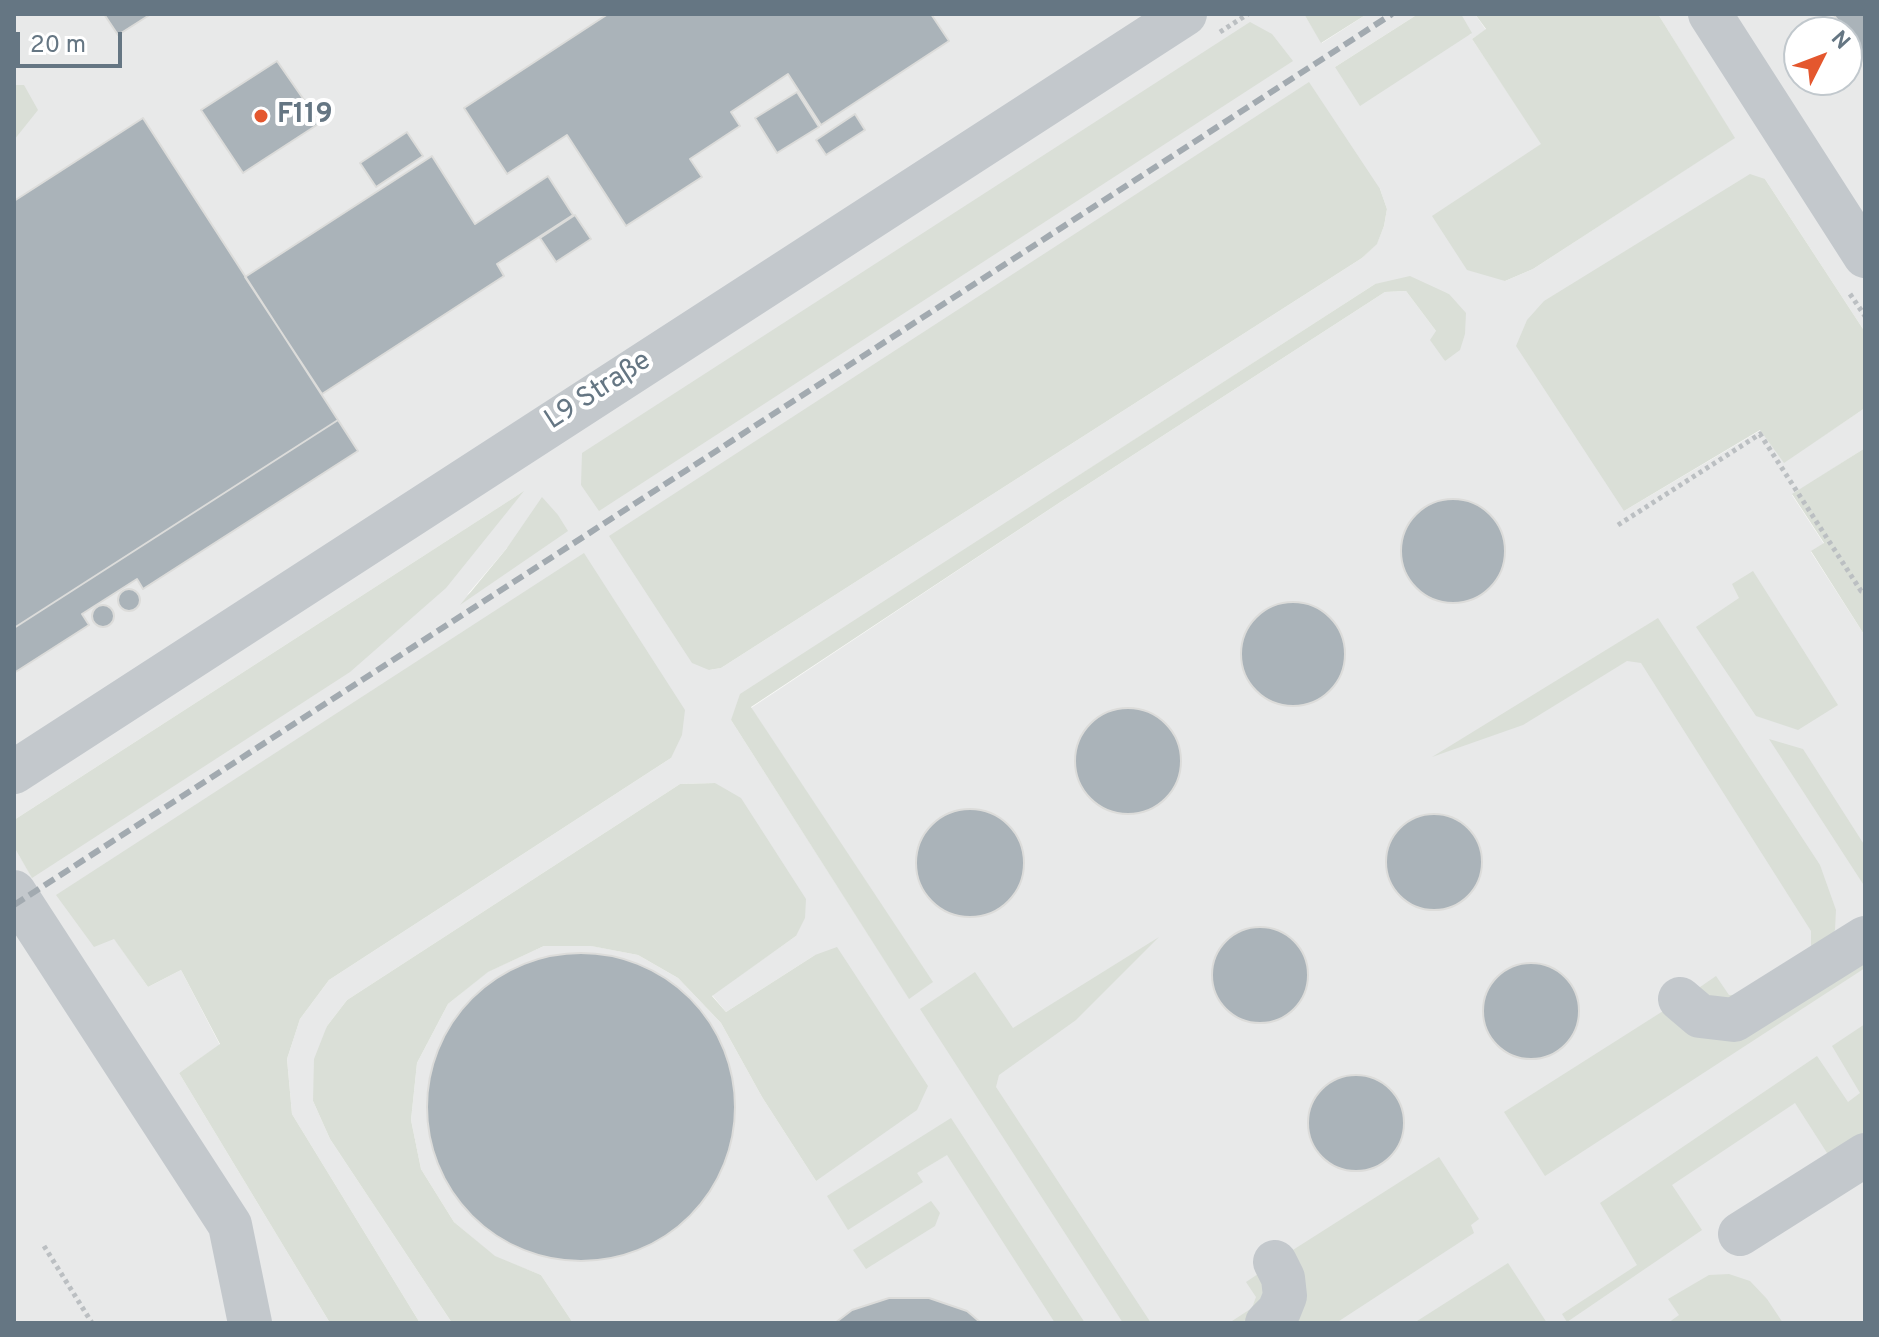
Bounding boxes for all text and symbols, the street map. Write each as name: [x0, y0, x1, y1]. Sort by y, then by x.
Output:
scale bar: [20, 16, 126, 66]
north arrow: [1783, 16, 1863, 96]
text: N: [1824, 26, 1855, 56]
text: 20 m: [30, 31, 86, 61]
place label: F119: [277, 99, 333, 133]
marker: F119: [252, 107, 270, 125]
street label: L9 Straße: [540, 345, 658, 439]

